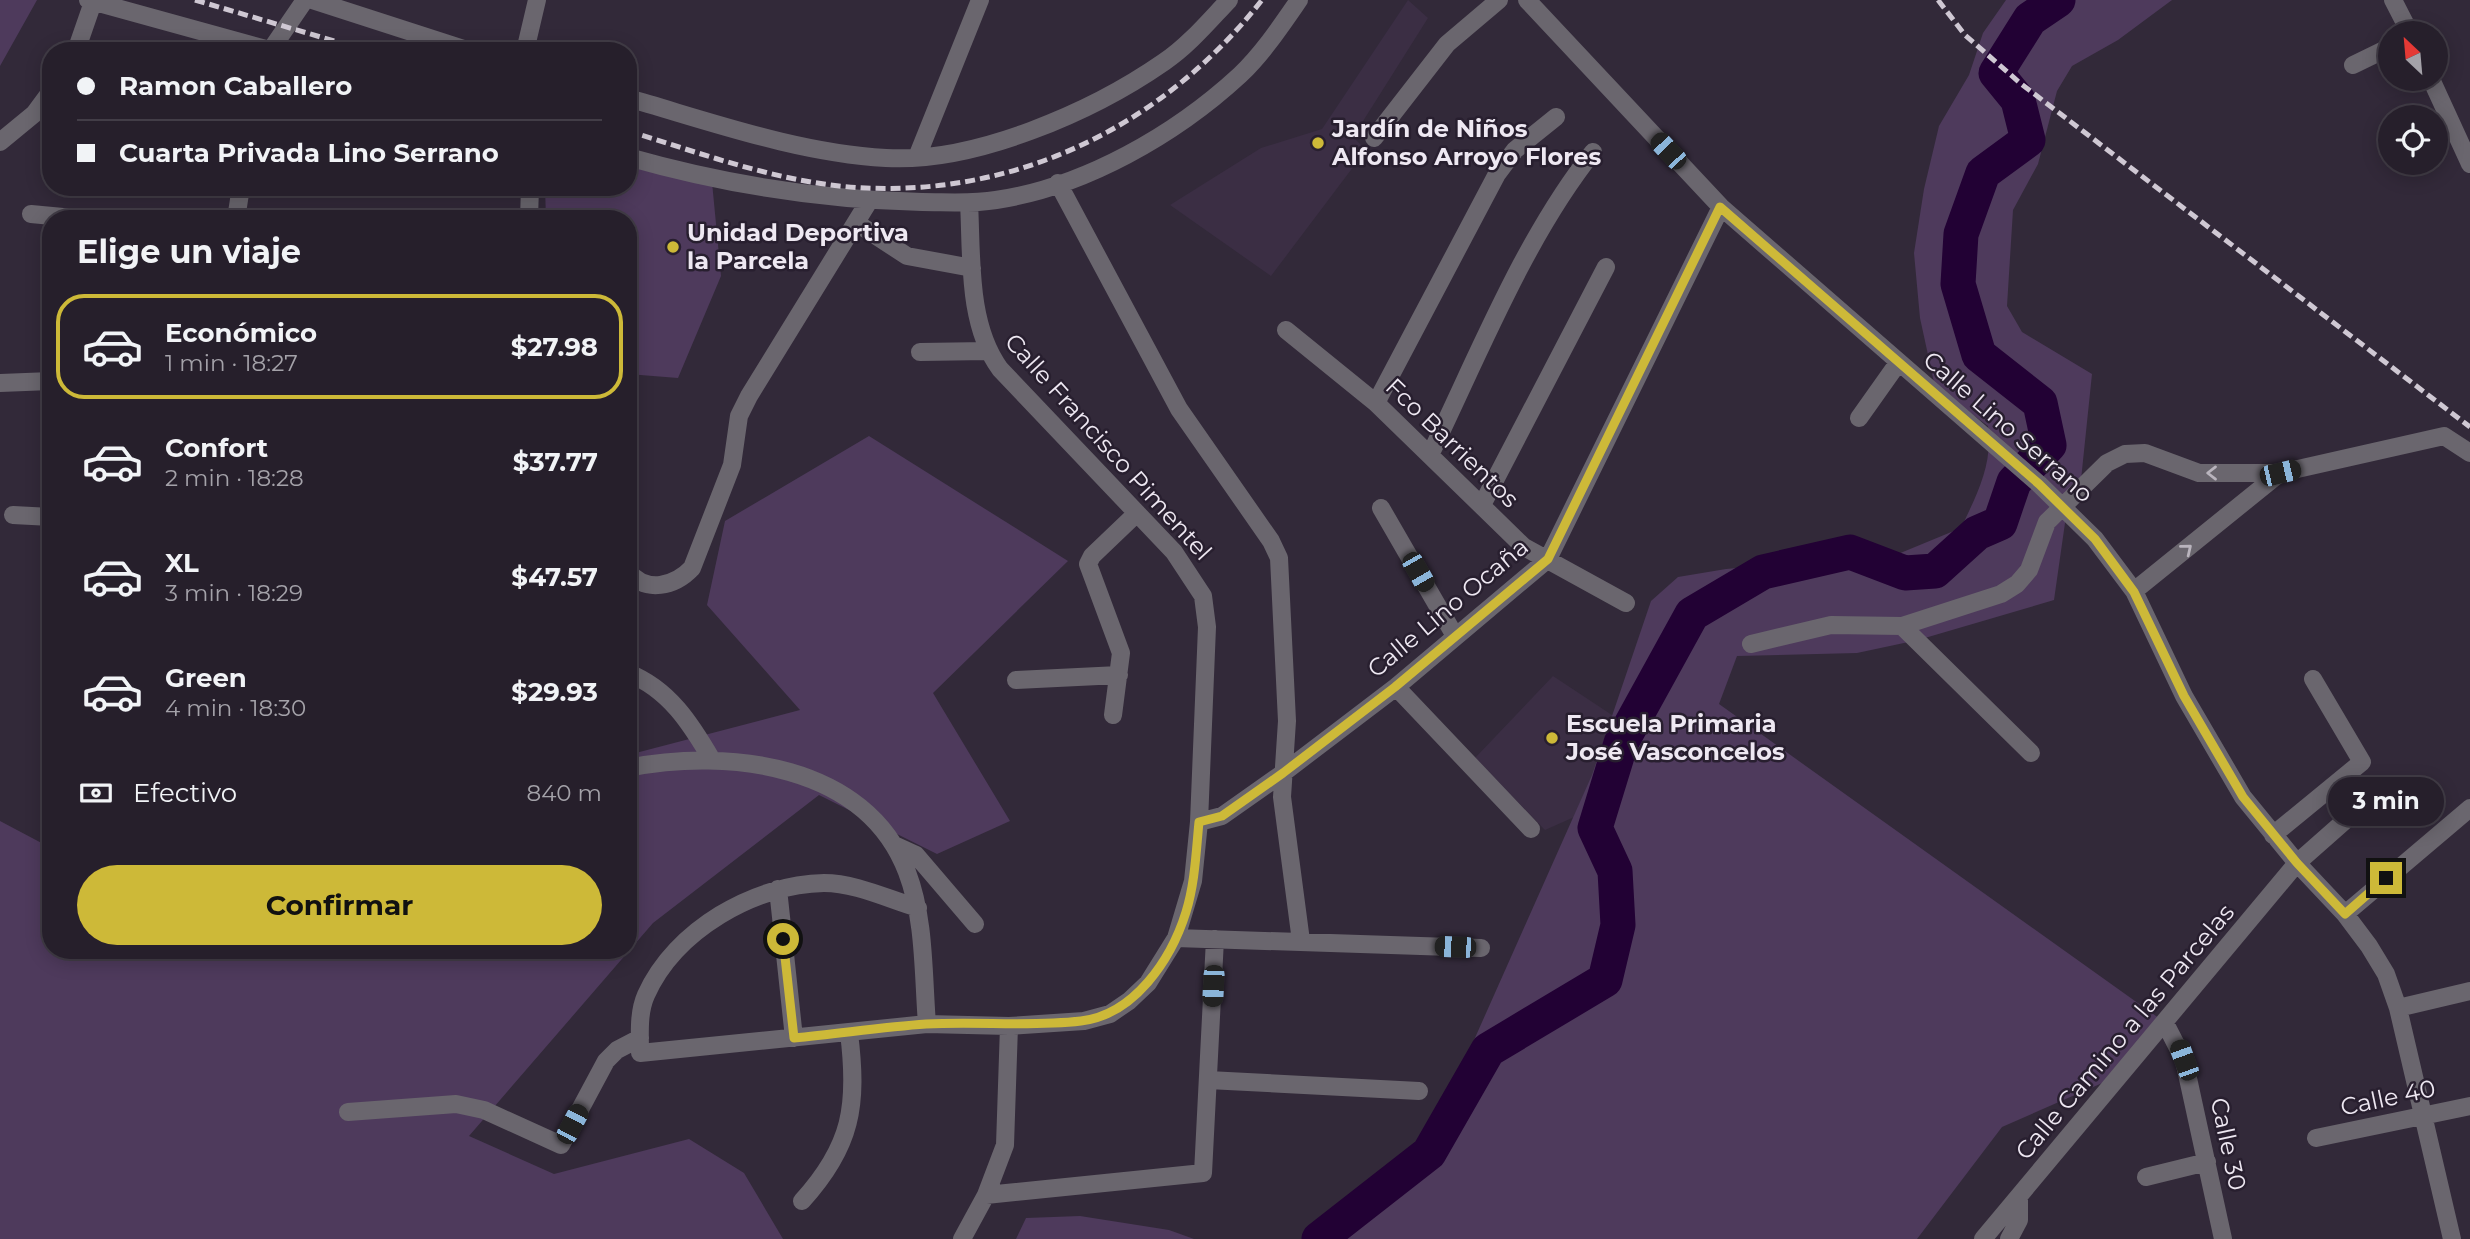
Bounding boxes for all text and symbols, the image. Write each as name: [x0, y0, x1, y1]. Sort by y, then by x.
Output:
north arrow: [2378, 21, 2448, 91]
map controls: [2378, 21, 2448, 175]
text: Ramon Caballero: [119, 70, 352, 102]
button: locate: [2378, 105, 2448, 175]
place label: Jardín de Niños Alfonso Arroyo Flores: [1331, 114, 1601, 171]
car: [1646, 128, 1691, 174]
marker: Jardín de Niños Alfonso Arroyo Flores: [1310, 135, 1326, 151]
text: Cuarta Privada Lino Serrano: [119, 137, 499, 169]
place label: Unidad Deportiva la Parcela: [687, 218, 909, 275]
text: Elige un viaje: [77, 232, 301, 271]
marker: Unidad Deportiva la Parcela: [665, 239, 681, 255]
icon: car: [81, 315, 144, 378]
text: Económico: [165, 317, 317, 349]
street label: Calle Francisco Pimentel: [999, 327, 1218, 566]
text: $27.98: [511, 331, 598, 363]
street label: Calle Lino Serrano: [1917, 345, 2099, 508]
text: 1 min · 18:27: [165, 349, 298, 377]
street label: Fco Barrientos: [1380, 372, 1525, 513]
icon: car: [81, 430, 144, 493]
text: Confort: [165, 432, 268, 464]
text: $37.77: [513, 446, 598, 478]
car: [2258, 458, 2303, 488]
text: 2 min · 18:28: [165, 464, 304, 492]
one-way arrow: [2206, 465, 2217, 481]
street label: Calle Lino Ocaña: [1361, 532, 1534, 683]
one-way arrow: [2179, 544, 2191, 557]
icon: car: [81, 545, 144, 608]
text: XL: [165, 547, 199, 579]
car: [1399, 549, 1438, 595]
text: $47.57: [511, 561, 598, 593]
text: 3 min · 18:29: [165, 579, 303, 607]
icon: car: [81, 660, 144, 723]
text: Green: [165, 662, 247, 694]
text: $29.93: [511, 676, 598, 708]
text: 4 min · 18:30: [165, 694, 306, 722]
place label: Escuela Primaria José Vasconcelos: [1565, 709, 1785, 766]
marker: Escuela Primaria José Vasconcelos: [1544, 730, 1560, 746]
icon: cash: [77, 774, 115, 812]
callout: 3 min: [2328, 776, 2444, 826]
text: Efectivo: [133, 777, 237, 809]
text: 840 m: [526, 779, 602, 807]
text: 3 min: [2352, 787, 2420, 815]
route end: [2370, 862, 2402, 894]
button: Confirmar: [77, 865, 602, 945]
street label: Calle Camino a las Parcelas: [2009, 898, 2240, 1165]
route start: [767, 923, 799, 955]
car: [1434, 936, 1477, 958]
car: [1202, 964, 1225, 1008]
car: [2167, 1037, 2202, 1083]
street label: Calle 40: [2338, 1073, 2438, 1122]
street label: Calle 30: [2205, 1095, 2252, 1193]
car: [553, 1101, 592, 1147]

